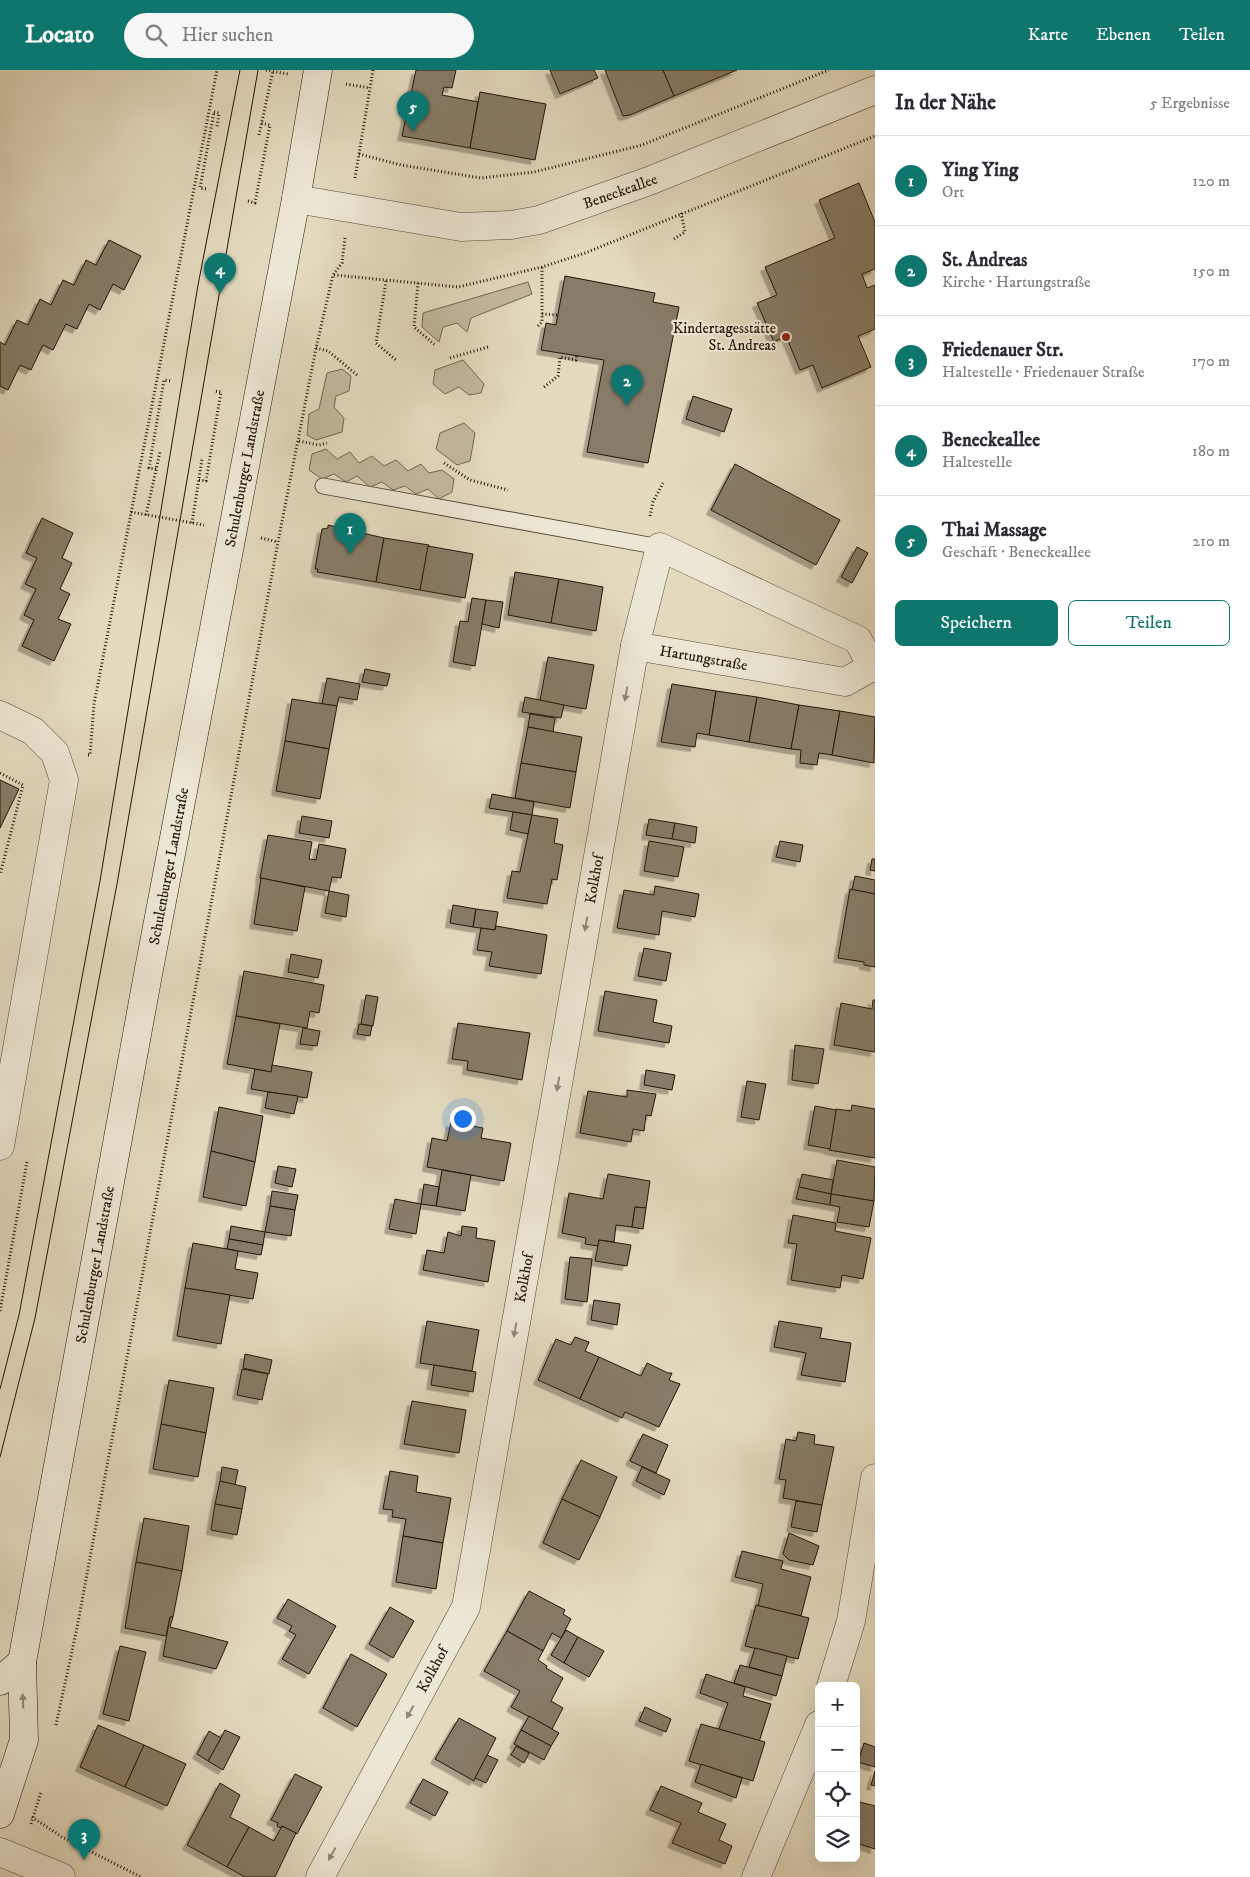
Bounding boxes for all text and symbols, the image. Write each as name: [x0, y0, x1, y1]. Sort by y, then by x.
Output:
search box: [124, 13, 474, 58]
text: Locato: [25, 20, 94, 50]
icon: search: [142, 21, 170, 49]
text: Hier suchen: [182, 24, 273, 47]
text: Karte: [1028, 24, 1068, 46]
text: Ebenen: [1096, 24, 1151, 46]
text: Teilen: [1179, 24, 1225, 46]
text: In der Nähe: [895, 90, 996, 116]
pin: 5: [397, 91, 429, 132]
text: 5 Ergebnisse: [1150, 93, 1230, 113]
text: Ying Ying: [942, 159, 1018, 182]
street label: Beneckeallee: [581, 169, 660, 213]
text: 1: [908, 171, 914, 191]
text: 120 m: [1192, 171, 1230, 191]
text: Ort: [942, 182, 964, 202]
text: St. Andreas: [942, 249, 1027, 272]
pin: 4: [204, 253, 236, 294]
text: 2: [907, 261, 915, 281]
text: 150 m: [1192, 261, 1230, 281]
text: Kirche · Hartungstraße: [942, 272, 1091, 292]
place label: Kindertagesstätte St. Andreas: [673, 319, 776, 355]
marker: Kindertagesstätte St. Andreas: [780, 331, 792, 343]
text: Friedenauer Str.: [942, 339, 1063, 362]
text: 3: [908, 351, 914, 371]
text: 170 m: [1192, 351, 1230, 371]
text: Haltestelle · Friedenauer Straße: [942, 362, 1145, 382]
pin: 2: [611, 365, 643, 406]
street label: Schulenburger Landstraße: [220, 388, 269, 549]
text: Beneckeallee: [942, 429, 1040, 452]
text: 4: [906, 441, 916, 461]
text: 180 m: [1192, 441, 1230, 461]
text: Haltestelle: [942, 452, 1012, 472]
pin: 1: [334, 513, 366, 554]
text: Thai Massage: [942, 519, 1047, 542]
text: 5: [907, 531, 915, 551]
text: 210 m: [1192, 531, 1230, 551]
text: Geschäft · Beneckeallee: [942, 542, 1091, 562]
button: Speichern: [895, 600, 1058, 646]
button: Teilen: [1068, 600, 1230, 646]
street label: Hartungstraße: [658, 641, 749, 675]
one-way arrow: [622, 687, 630, 703]
street label: Schulenburger Landstraße: [144, 786, 193, 946]
street label: Kolkhof: [580, 851, 608, 905]
one-way arrow: [582, 916, 590, 932]
one-way arrow: [554, 1076, 562, 1092]
your location: [450, 1106, 476, 1132]
street label: Schulenburger Landstraße: [71, 1184, 119, 1345]
street label: Kolkhof: [510, 1250, 538, 1304]
one-way arrow: [510, 1322, 518, 1338]
street label: Kolkhof: [412, 1641, 453, 1696]
map controls: [815, 1682, 860, 1862]
button: +: [815, 1682, 860, 1727]
one-way arrow: [19, 1693, 27, 1709]
one-way arrow: [405, 1705, 414, 1718]
button: −: [815, 1727, 860, 1772]
button: locate: [815, 1772, 860, 1817]
button: layers: [815, 1817, 860, 1862]
pin: 3: [68, 1819, 100, 1860]
one-way arrow: [328, 1847, 336, 1862]

